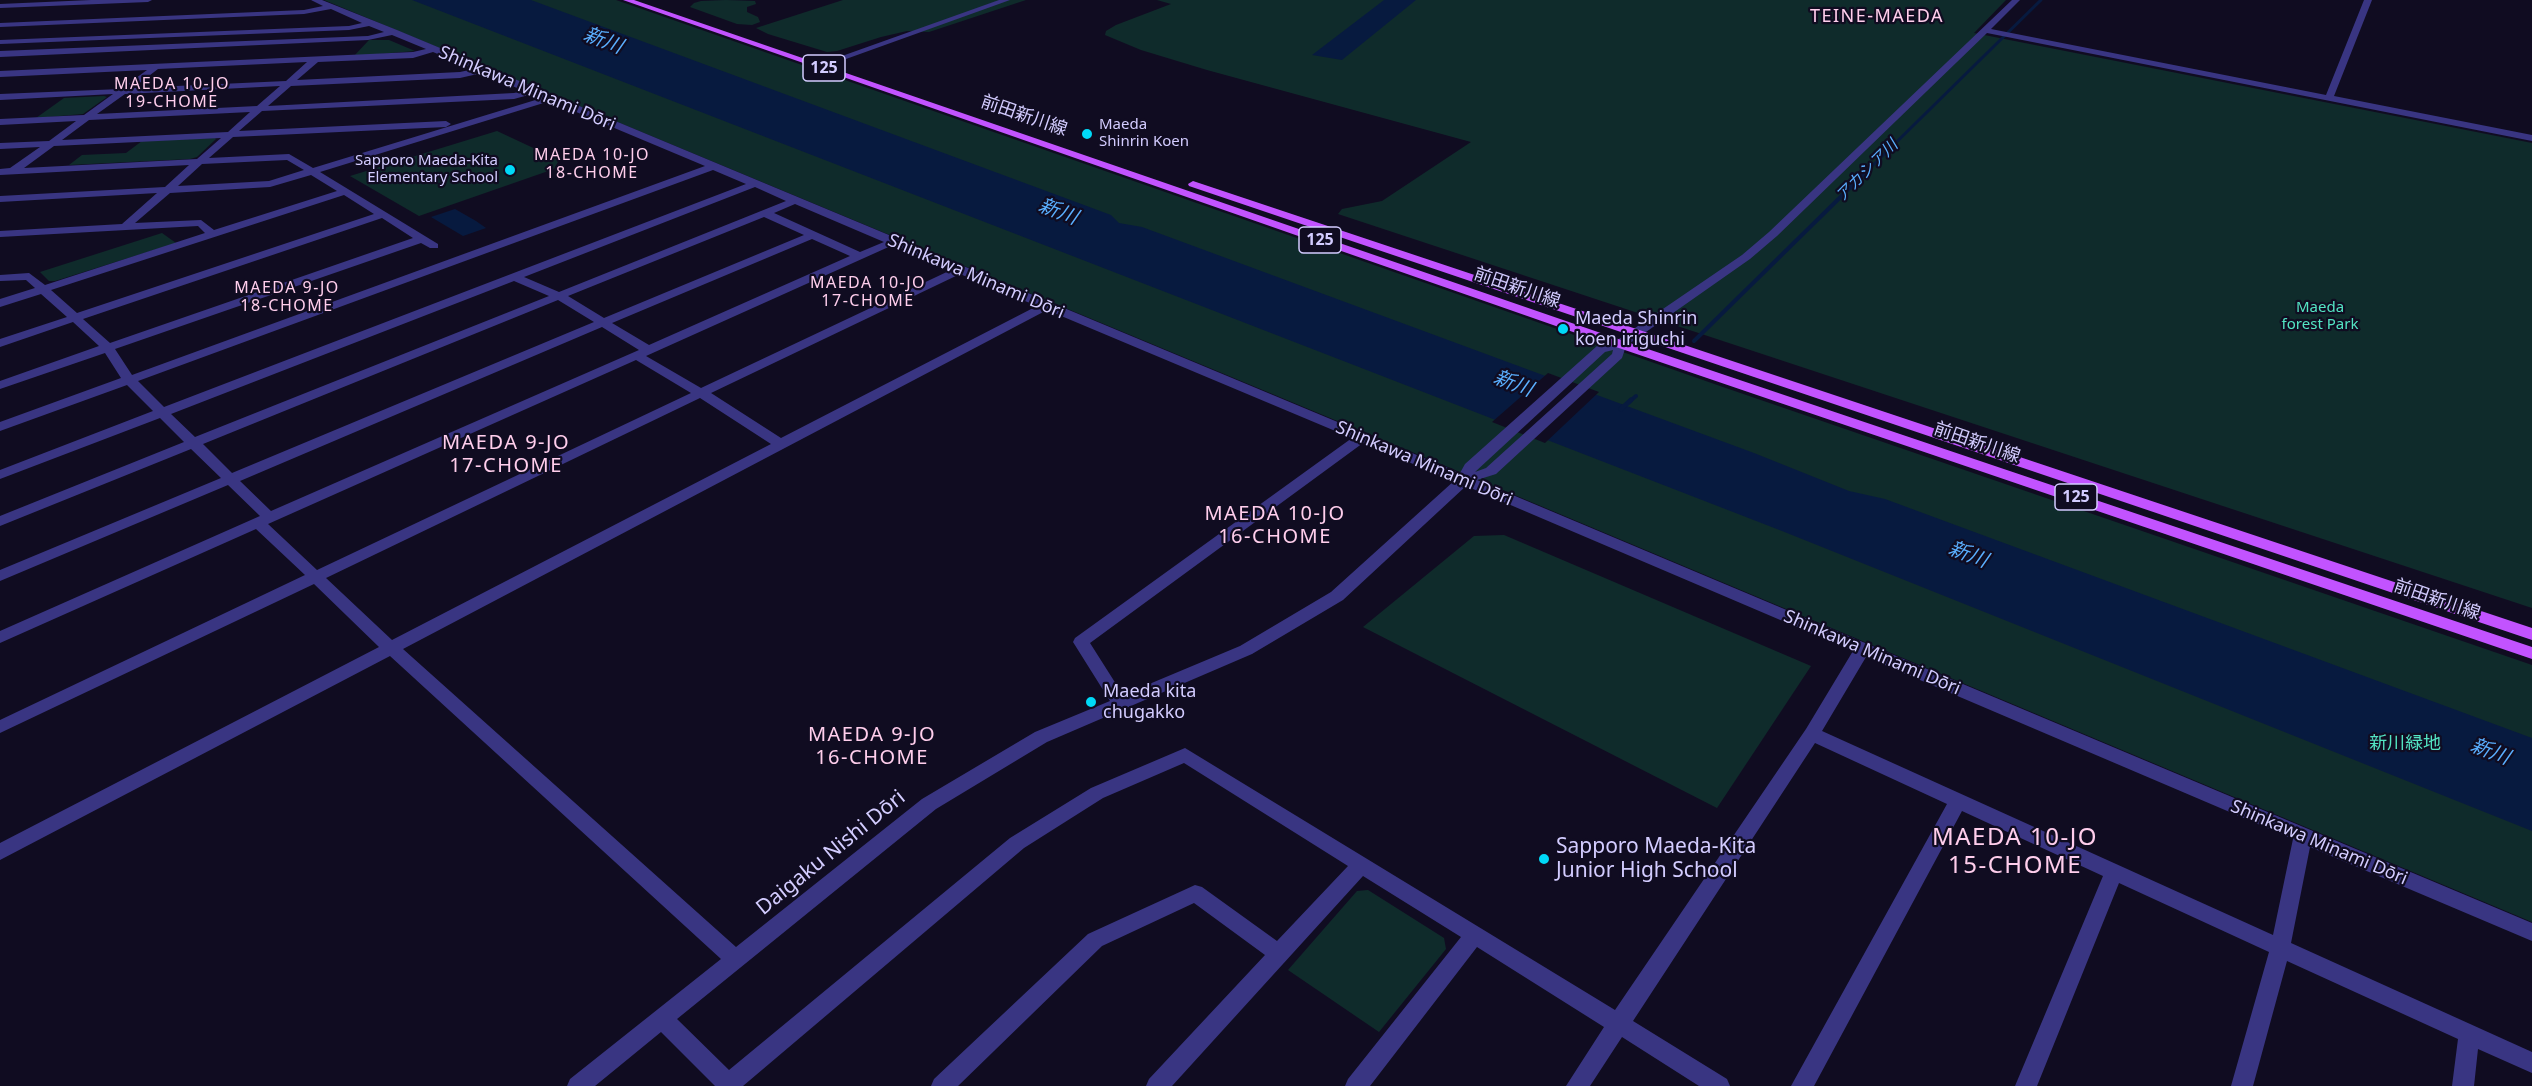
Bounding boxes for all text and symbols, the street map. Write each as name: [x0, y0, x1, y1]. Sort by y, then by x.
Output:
district label: TEINE-MAEDA: [1810, 6, 1944, 28]
water label: 新川: [580, 23, 626, 59]
street label: Shinkawa Minami Dōri: [435, 42, 619, 136]
road number: 125: [803, 55, 845, 81]
district label: MAEDA 10-JO 19-CHOME: [114, 74, 230, 112]
street label: 前田新川線: [978, 91, 1070, 141]
place label: Maeda Shinrin Koen: [1099, 116, 1189, 151]
marker: Maeda Shinrin Koen: [1080, 127, 1094, 141]
water label: アカシア川: [1832, 136, 1902, 206]
district label: MAEDA 10-JO 18-CHOME: [534, 145, 650, 183]
place label: Sapporo Maeda-Kita Elementary School: [355, 152, 498, 187]
marker: Sapporo Maeda-Kita Elementary School: [503, 163, 517, 177]
water label: 新川: [1035, 194, 1081, 230]
road number: 125: [1299, 227, 1341, 253]
street label: Shinkawa Minami Dōri: [884, 230, 1068, 324]
street label: 前田新川線: [1471, 263, 1563, 313]
district label: MAEDA 10-JO 17-CHOME: [810, 273, 926, 311]
district label: MAEDA 9-JO 18-CHOME: [234, 278, 340, 316]
park label: Maeda forest Park: [2282, 299, 2358, 334]
place label: Maeda Shinrin koen iriguchi: [1575, 308, 1697, 350]
marker: Maeda Shinrin koen iriguchi: [1556, 322, 1570, 336]
water label: 新川: [1490, 366, 1536, 402]
street label: Shinkawa Minami Dōri: [1332, 417, 1516, 511]
street label: 前田新川線: [1931, 418, 2023, 468]
district label: MAEDA 9-JO 17-CHOME: [442, 431, 570, 478]
road number: 125: [2055, 484, 2097, 510]
district label: MAEDA 10-JO 16-CHOME: [1204, 502, 1346, 549]
water label: 新川: [1945, 537, 1991, 573]
street label: 前田新川線: [2391, 575, 2483, 625]
street label: Shinkawa Minami Dōri: [1780, 606, 1964, 700]
place label: Maeda kita chugakko: [1103, 681, 1196, 724]
marker: Maeda kita chugakko: [1084, 695, 1098, 709]
district label: MAEDA 9-JO 16-CHOME: [808, 723, 936, 770]
park label: 新川緑地: [2369, 733, 2441, 755]
water label: 新川: [2467, 734, 2513, 770]
street label: Daigaku Nishi Dōri: [751, 785, 911, 921]
street label: Shinkawa Minami Dōri: [2227, 796, 2411, 890]
district label: MAEDA 10-JO 15-CHOME: [1932, 824, 2098, 880]
place label: Sapporo Maeda-Kita Junior High School: [1556, 834, 1756, 884]
marker: Sapporo Maeda-Kita Junior High School: [1537, 852, 1551, 866]

